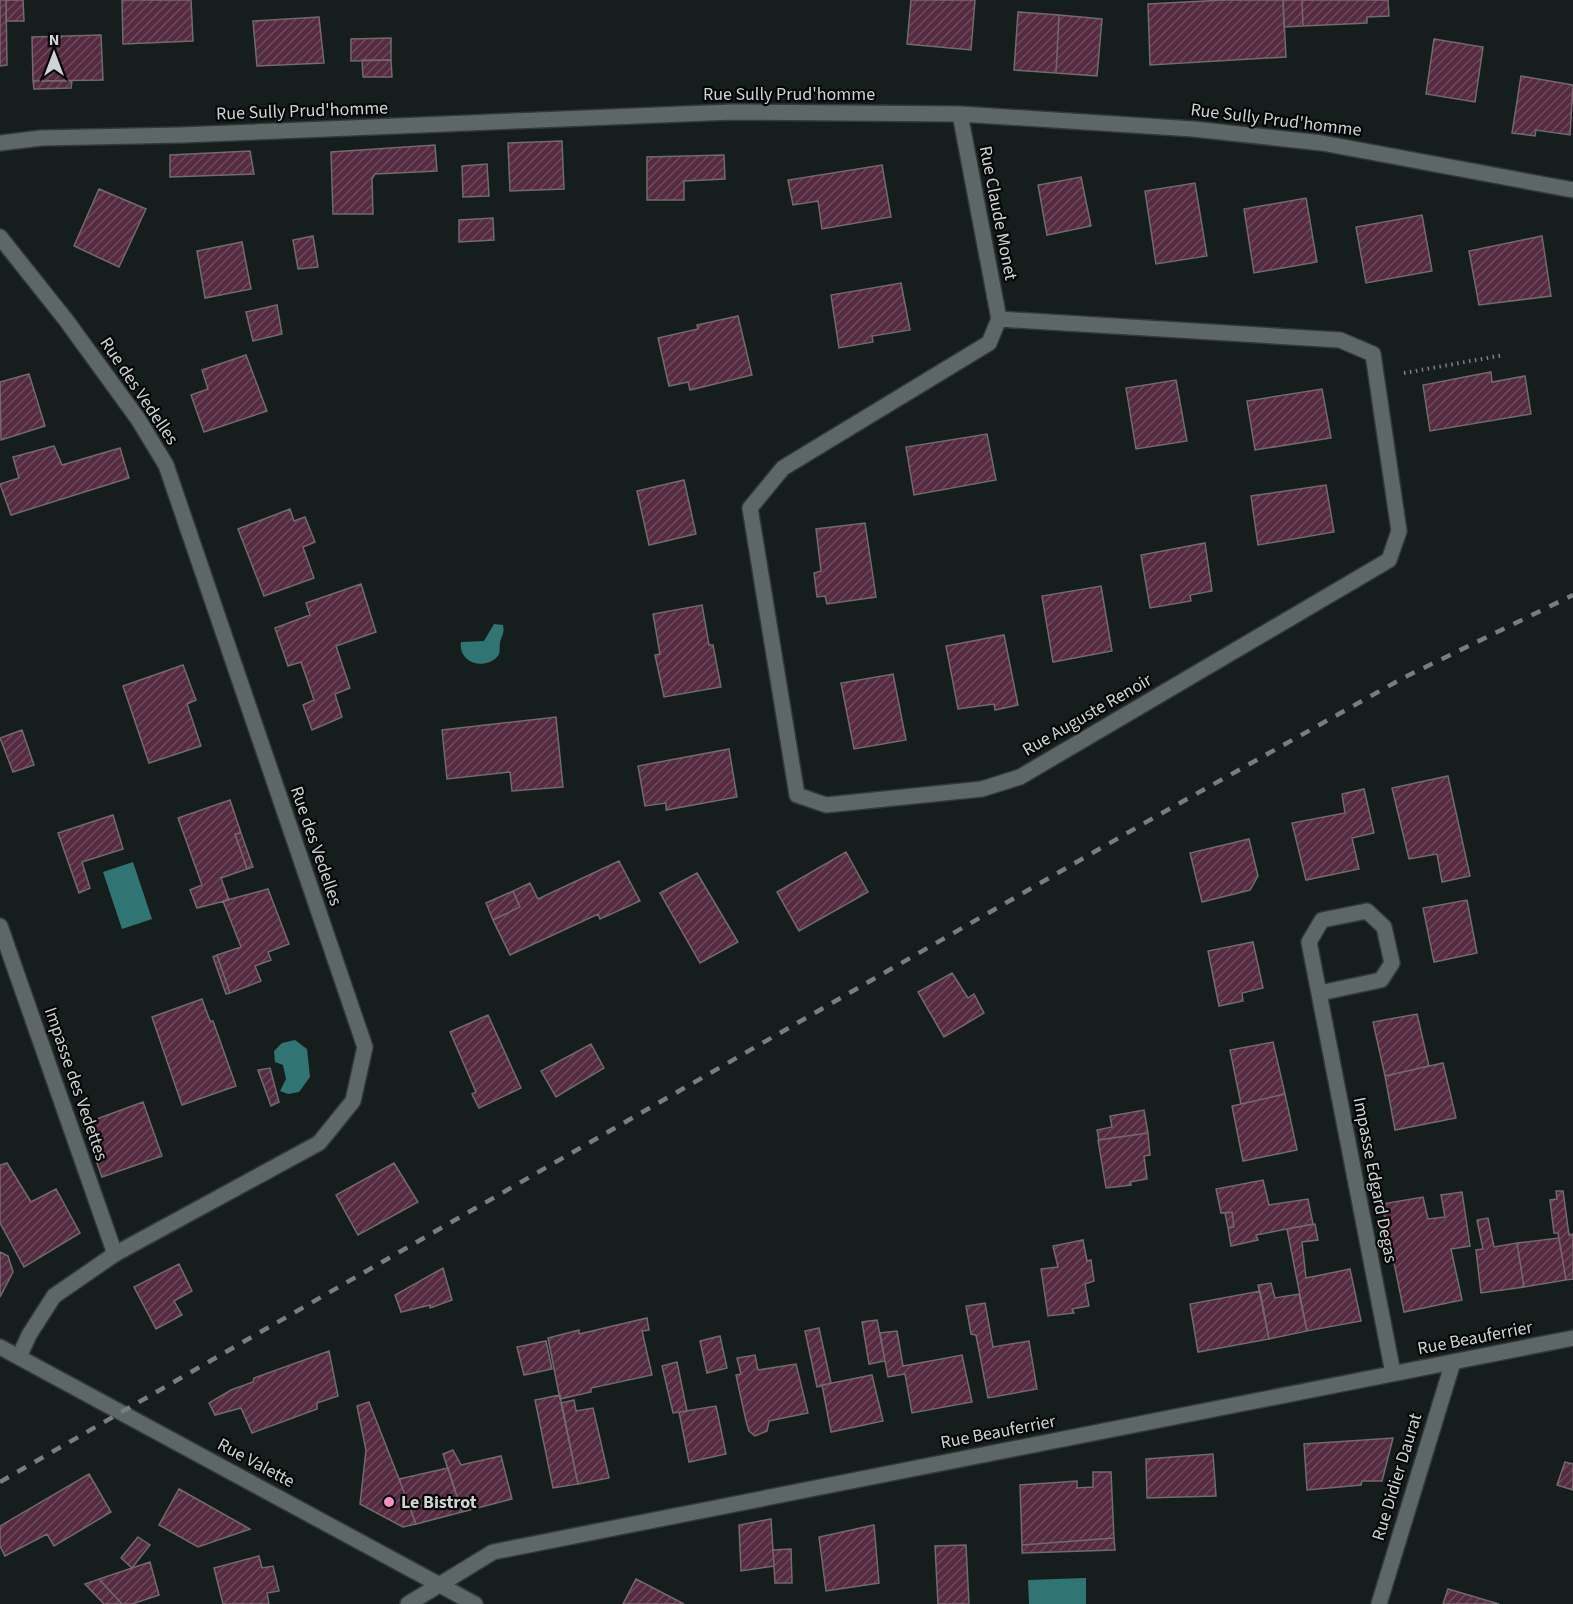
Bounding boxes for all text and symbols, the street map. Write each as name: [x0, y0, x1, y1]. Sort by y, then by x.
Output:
north arrow: [24, 24, 84, 84]
text: N: [49, 29, 59, 51]
street label: Rue Sully Prud'homme: [703, 82, 875, 107]
street label: Rue Sully Prud'homme: [216, 96, 389, 126]
street label: Rue Sully Prud'homme: [1189, 97, 1363, 143]
street label: Rue Claude Monet: [973, 144, 1023, 282]
street label: Rue des Vedelles: [94, 332, 184, 450]
street label: Rue Auguste Renoir: [1018, 667, 1157, 762]
street label: Rue des Vedelles: [284, 783, 348, 909]
street label: Impasse des Vedettes: [38, 1004, 114, 1164]
street label: Impasse Edgard Degas: [1347, 1095, 1403, 1265]
street label: Rue Beauferrier: [1415, 1314, 1535, 1361]
street label: Rue Beauferrier: [938, 1408, 1058, 1455]
street label: Rue Didier Daurat: [1366, 1410, 1428, 1544]
street label: Rue Valette: [213, 1432, 299, 1494]
place label: Le Bistrot: [401, 1490, 477, 1515]
marker: Le Bistrot: [382, 1495, 396, 1509]

